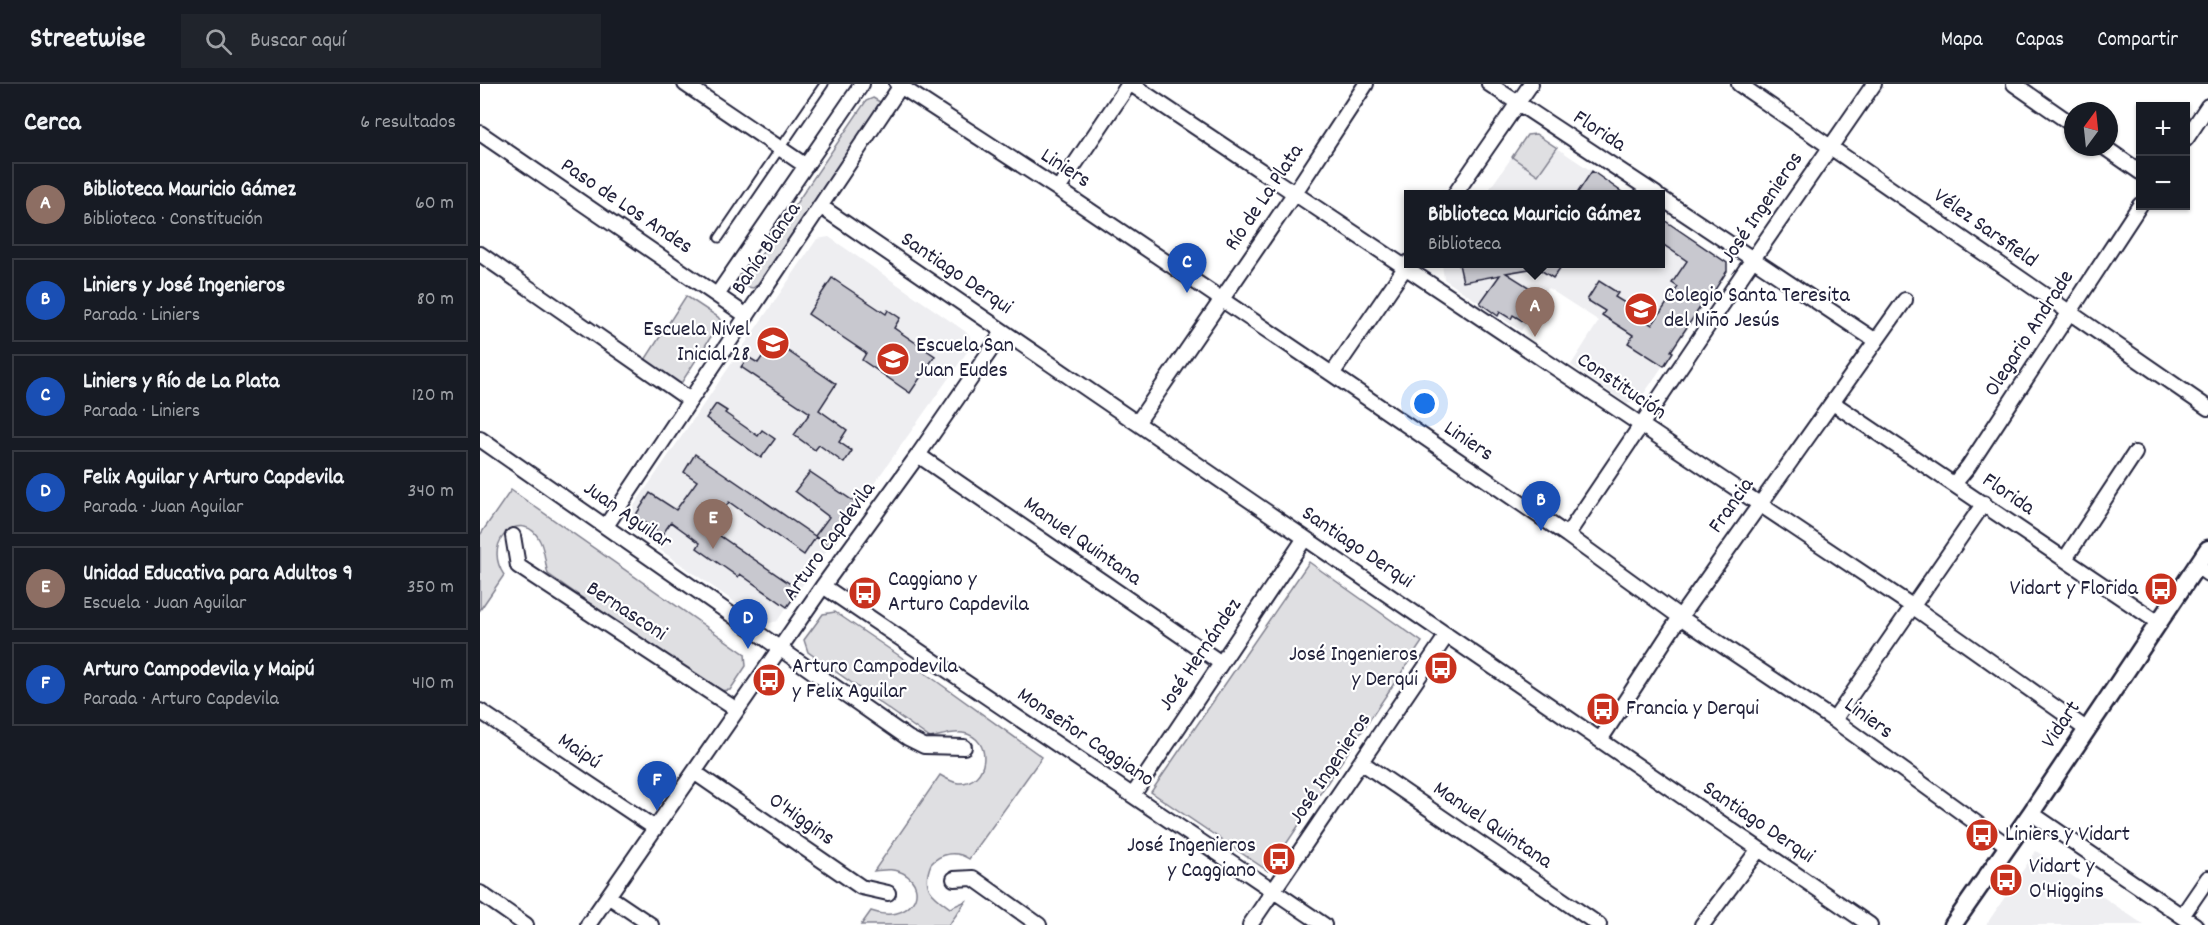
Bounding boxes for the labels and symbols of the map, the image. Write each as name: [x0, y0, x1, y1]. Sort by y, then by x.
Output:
north arrow: [2064, 102, 2118, 156]
street label: Florida: [1566, 103, 1632, 161]
street label: Río de La Plata: [1218, 138, 1313, 258]
street label: Liniers: [1034, 141, 1096, 197]
street label: José Ingenieros: [1714, 146, 1812, 270]
street label: Paso de Los Andes: [554, 151, 698, 263]
street label: Vélez Sarsfield: [1926, 182, 2044, 276]
street label: Bahía Blanca: [725, 196, 810, 301]
street label: Santiago Derqui: [894, 225, 1018, 323]
pin: C: [1168, 244, 1206, 293]
street label: Olegario Andrade: [1977, 265, 2083, 403]
place label: Colegio Santa Teresita del Niño Jesús: [1664, 281, 1850, 337]
pin: A: [1516, 288, 1554, 337]
school or university icon: Colegio Santa Teresita del Niño Jesús: [1623, 291, 1659, 327]
place label: Escuela Nivel Inicial 28: [643, 315, 750, 371]
school or university icon: Escuela Nivel Inicial 28: [755, 325, 791, 361]
place label: Escuela San Juan Eudes: [916, 331, 1014, 387]
school or university icon: Escuela San Juan Eudes: [875, 341, 911, 377]
street label: Constitución: [1570, 345, 1672, 429]
your location: [1410, 389, 1439, 418]
street label: Liniers: [1437, 414, 1499, 470]
street label: Florida: [1975, 466, 2041, 524]
street label: Francia: [1702, 471, 1763, 540]
street label: Juan Aguilar: [576, 474, 678, 558]
street label: Arturo Capdevila: [776, 475, 884, 608]
pin: B: [1522, 482, 1560, 531]
street label: Manuel Quintana: [1016, 490, 1148, 595]
street label: Santiago Derqui: [1295, 499, 1419, 597]
pin: E: [694, 500, 732, 549]
place label: Caggiano y Arturo Capdevila: [888, 565, 1030, 621]
bus stop icon: Vidart y Florida: [2143, 571, 2179, 607]
street label: Bernasconi: [579, 574, 673, 650]
place label: Vidart y Florida: [2010, 574, 2139, 605]
bus stop icon: Caggiano y Arturo Capdevila: [847, 575, 883, 611]
street label: José Hernández: [1152, 592, 1251, 718]
pin: D: [728, 600, 768, 649]
place label: José Ingenieros y Derqui: [1289, 640, 1418, 696]
bus stop icon: José Ingenieros y Derqui: [1423, 650, 1459, 686]
place label: Arturo Campodevila y Felix Aguilar: [792, 652, 958, 708]
bus stop icon: Arturo Campodevila y Felix Aguilar: [751, 662, 787, 698]
street label: Monseñor Caggiano: [1010, 680, 1160, 796]
street label: Liniers: [1837, 690, 1899, 748]
bus stop icon: Francia y Derqui: [1585, 691, 1621, 727]
place label: Francia y Derqui: [1626, 694, 1759, 725]
street label: Vidart: [2035, 695, 2089, 755]
street label: José Ingenieros: [1282, 707, 1380, 831]
street label: Maipú: [551, 726, 607, 778]
pin: F: [638, 762, 676, 811]
street label: Santiago Derqui: [1696, 774, 1820, 872]
street label: Manuel Quintana: [1426, 775, 1559, 878]
street label: O'Higgins: [761, 786, 841, 854]
bus stop icon: Liniers y Vidart: [1964, 817, 2000, 853]
place label: Liniers y Vidart: [2005, 820, 2130, 851]
place label: José Ingenieros y Caggiano: [1127, 831, 1256, 887]
bus stop icon: José Ingenieros y Caggiano: [1261, 841, 1297, 877]
place label: Vidart y O'Higgins: [2029, 852, 2104, 908]
bus stop icon: Vidart y O'Higgins: [1988, 862, 2024, 898]

